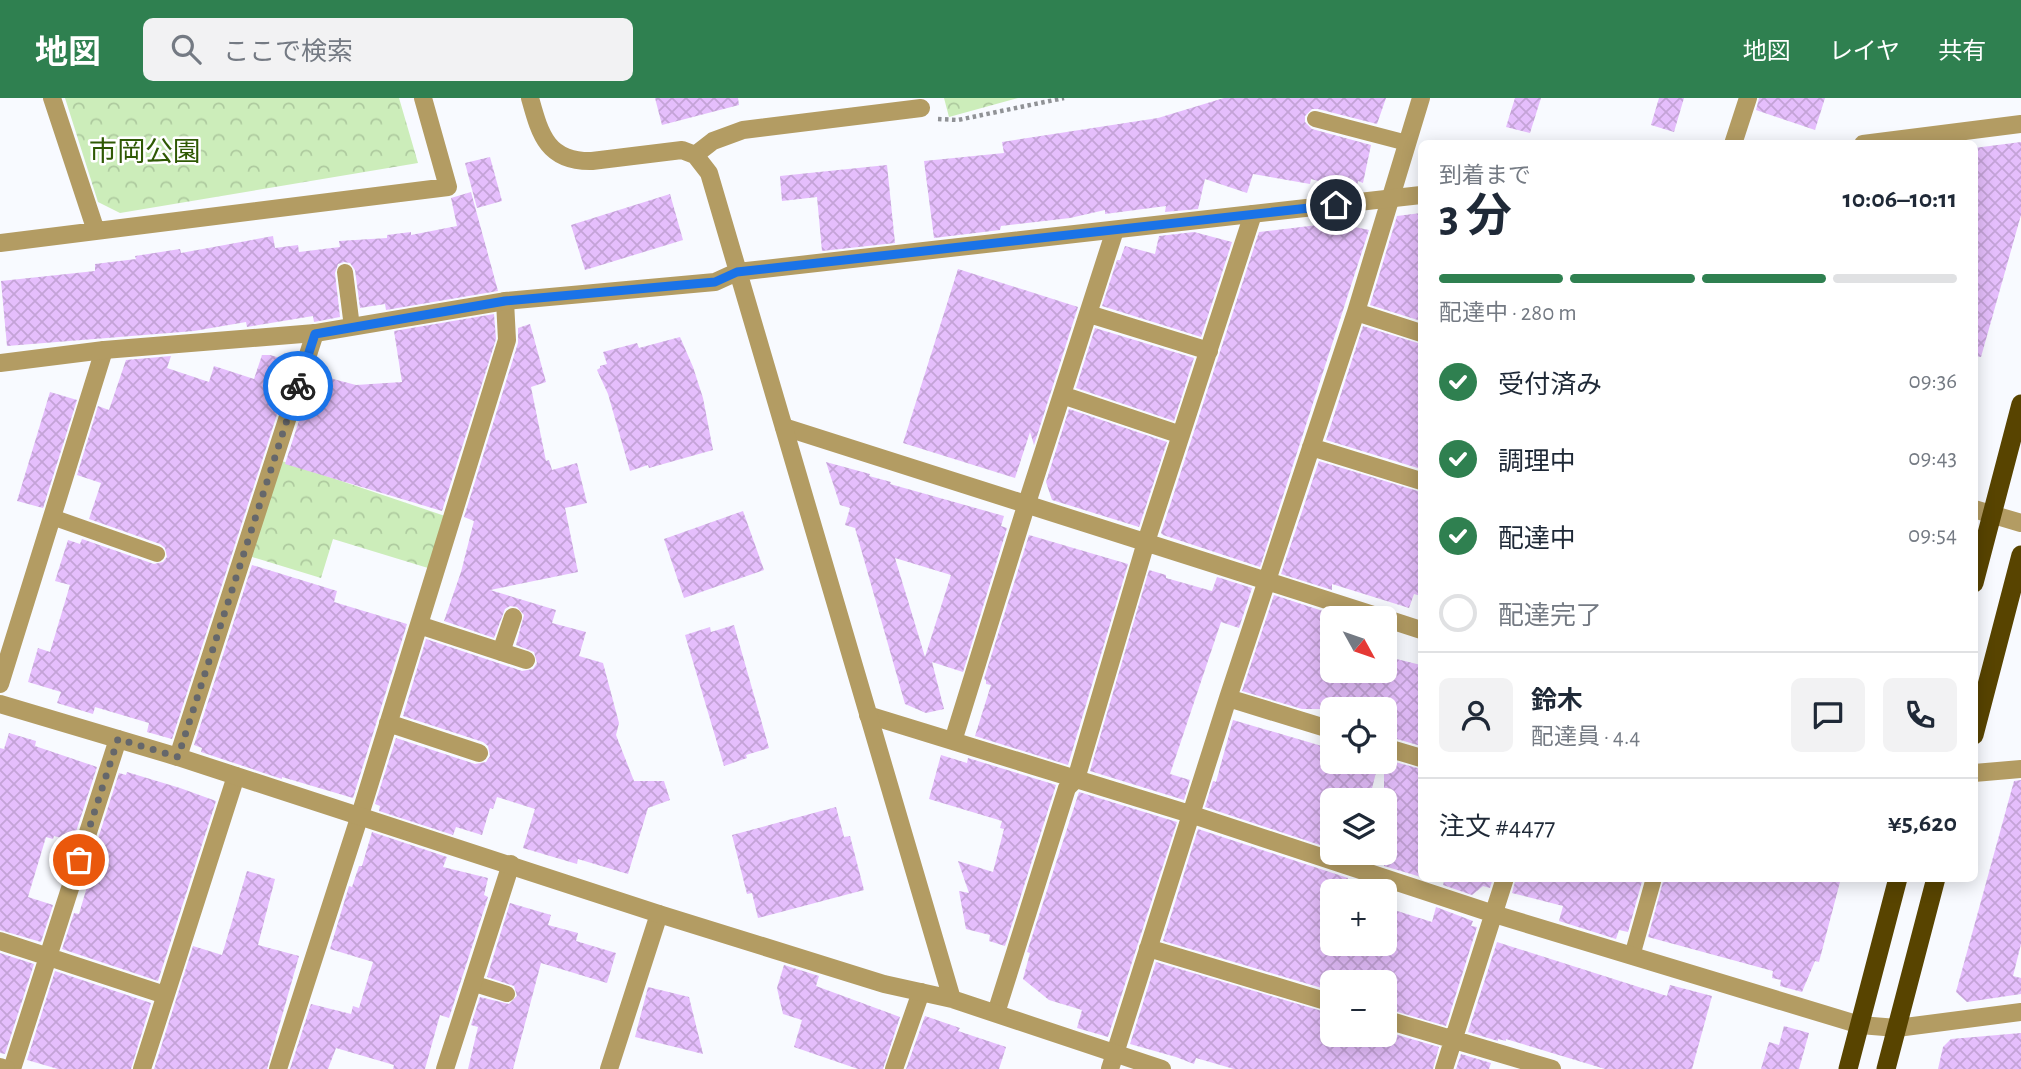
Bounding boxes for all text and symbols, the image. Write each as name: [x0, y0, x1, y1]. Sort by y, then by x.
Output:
search box: [143, 18, 633, 81]
icon: search: [167, 30, 205, 68]
text: 地図: [35, 37, 101, 70]
text: ここで検索: [223, 39, 353, 65]
text: 地図: [1743, 40, 1791, 64]
text: レイヤ: [1829, 40, 1900, 64]
text: 共有: [1938, 40, 1986, 64]
park label: 市岡公園: [89, 137, 201, 167]
text: 到着まで: [1439, 165, 1531, 188]
pin: [1306, 175, 1366, 235]
icon: home: [1317, 186, 1355, 224]
text: 10:06–10:11: [1842, 186, 1957, 212]
text: 3 分: [1439, 194, 1512, 240]
text: 配達中 · 280 m: [1439, 302, 1577, 325]
courier: [263, 351, 333, 421]
icon: check: [1439, 363, 1477, 401]
icon: bike: [279, 367, 317, 405]
text: 09:36: [1908, 370, 1957, 393]
text: 受付済み: [1498, 372, 1602, 398]
icon: check: [1439, 440, 1477, 478]
text: 09:43: [1908, 447, 1957, 470]
text: 調理中: [1498, 449, 1576, 475]
icon: check: [1439, 517, 1477, 555]
text: 09:54: [1908, 524, 1957, 547]
text: 配達中: [1498, 526, 1576, 552]
text: 配達完了: [1498, 603, 1602, 629]
north arrow: [1320, 606, 1396, 682]
map controls: [1320, 606, 1397, 1047]
button: person: [1439, 678, 1513, 752]
button: chat: [1791, 678, 1865, 752]
button: phone: [1883, 678, 1957, 752]
text: 鈴木: [1531, 688, 1583, 714]
button: locate: [1320, 697, 1397, 774]
text: 配達員 · 4.4: [1531, 726, 1640, 749]
button: layers: [1320, 788, 1397, 865]
text: ¥5,620: [1888, 810, 1957, 836]
text: 注文 #4477: [1439, 814, 1555, 840]
pin: [49, 830, 109, 890]
icon: bag: [60, 841, 98, 879]
button: +: [1320, 879, 1397, 956]
button: −: [1320, 970, 1397, 1047]

